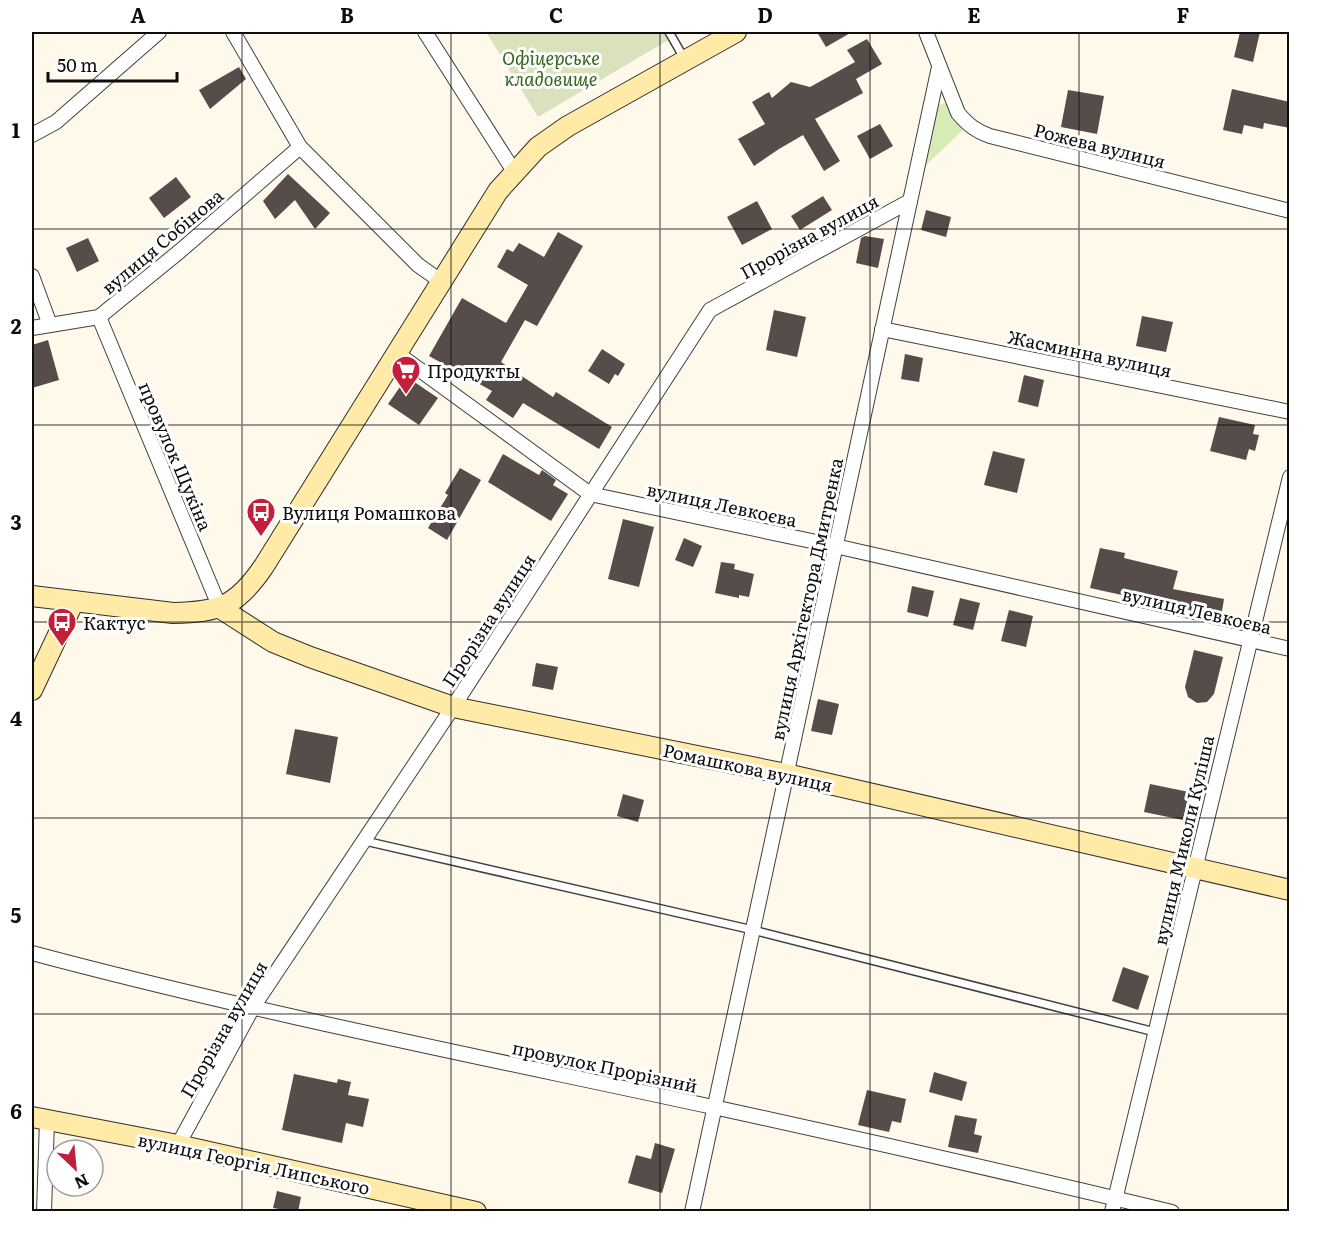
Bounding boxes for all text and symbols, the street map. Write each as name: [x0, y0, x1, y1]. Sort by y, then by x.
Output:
text: A: [130, 0, 146, 29]
text: B: [340, 0, 354, 29]
text: C: [549, 0, 563, 29]
text: D: [757, 0, 773, 29]
text: E: [967, 0, 981, 29]
text: F: [1177, 0, 1190, 29]
park label: Офіцерське кладовище: [502, 44, 600, 92]
scale bar: [48, 45, 177, 83]
text: 50 m: [57, 51, 98, 78]
text: 1: [12, 114, 20, 144]
street label: Рожева вулиця: [1031, 116, 1169, 174]
street label: вулиця Собінова: [95, 182, 229, 300]
street label: Прорізна вулиця: [735, 187, 883, 285]
text: 2: [11, 310, 22, 340]
street label: Жасминна вулиця: [1005, 322, 1175, 384]
supermarket icon: Продукты: [390, 354, 422, 396]
place label: Продукты: [427, 357, 520, 384]
street label: провулок Щукіна: [132, 377, 220, 535]
street label: вулиця Архітектора Дмитренка: [763, 455, 849, 743]
street label: вулиця Левкоєва: [644, 475, 800, 533]
bus stop icon: Вулиця Ромашкова: [245, 496, 277, 538]
place label: Вулиця Ромашкова: [282, 499, 457, 526]
text: 3: [10, 506, 22, 536]
street label: Прорізна вулиця: [435, 548, 541, 692]
street label: вулиця Левкоєва: [1120, 580, 1275, 640]
bus stop icon: Кактус: [46, 606, 78, 648]
place label: Кактус: [83, 609, 145, 636]
text: 4: [10, 702, 22, 732]
street label: вулиця Миколи Куліша: [1146, 732, 1220, 948]
street label: Ромашкова вулиця: [661, 736, 835, 798]
text: 5: [11, 899, 22, 929]
street label: Прорізна вулиця: [173, 955, 273, 1103]
street label: провулок Прорізний: [510, 1033, 700, 1099]
text: 6: [10, 1095, 22, 1125]
street label: вулиця Георгія Липського: [135, 1125, 373, 1201]
north arrow: [45, 1138, 105, 1198]
text: N: [71, 1169, 93, 1196]

